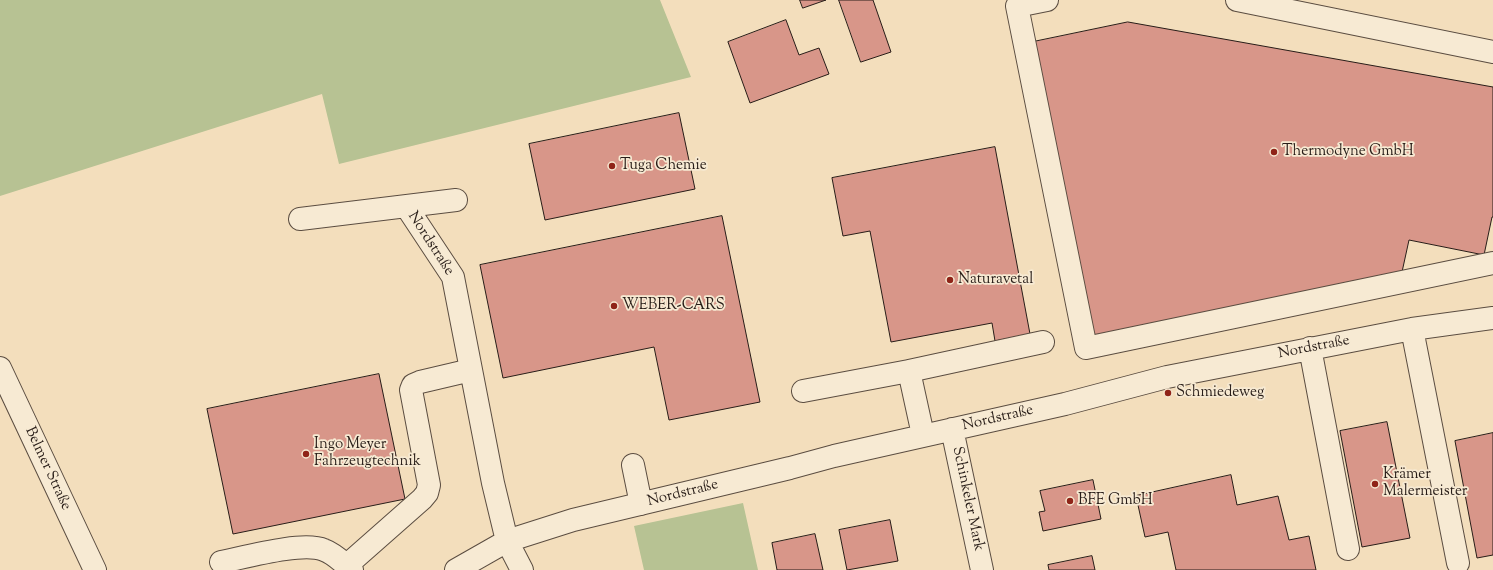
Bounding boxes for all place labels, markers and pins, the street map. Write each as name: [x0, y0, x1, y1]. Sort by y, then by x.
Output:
place label: Thermodyne GmbH: [1282, 143, 1414, 161]
marker: Thermodyne GmbH: [1269, 147, 1279, 157]
place label: Tuga Chemie: [620, 157, 707, 175]
marker: Tuga Chemie: [607, 161, 617, 171]
place label: Naturavetal: [958, 271, 1033, 289]
marker: Naturavetal: [945, 275, 955, 285]
place label: WEBER-CARS: [622, 297, 725, 315]
marker: WEBER-CARS: [609, 301, 619, 311]
place label: Schmiedeweg: [1176, 384, 1264, 402]
marker: Schmiedeweg: [1163, 388, 1173, 398]
place label: Ingo Meyer Fahrzeugtechnik: [314, 436, 421, 471]
marker: Ingo Meyer Fahrzeugtechnik: [301, 449, 311, 459]
place label: Krämer Malermeister: [1383, 466, 1467, 501]
marker: Krämer Malermeister: [1370, 479, 1380, 489]
place label: BFE GmbH: [1078, 492, 1153, 510]
marker: BFE GmbH: [1065, 496, 1075, 506]

